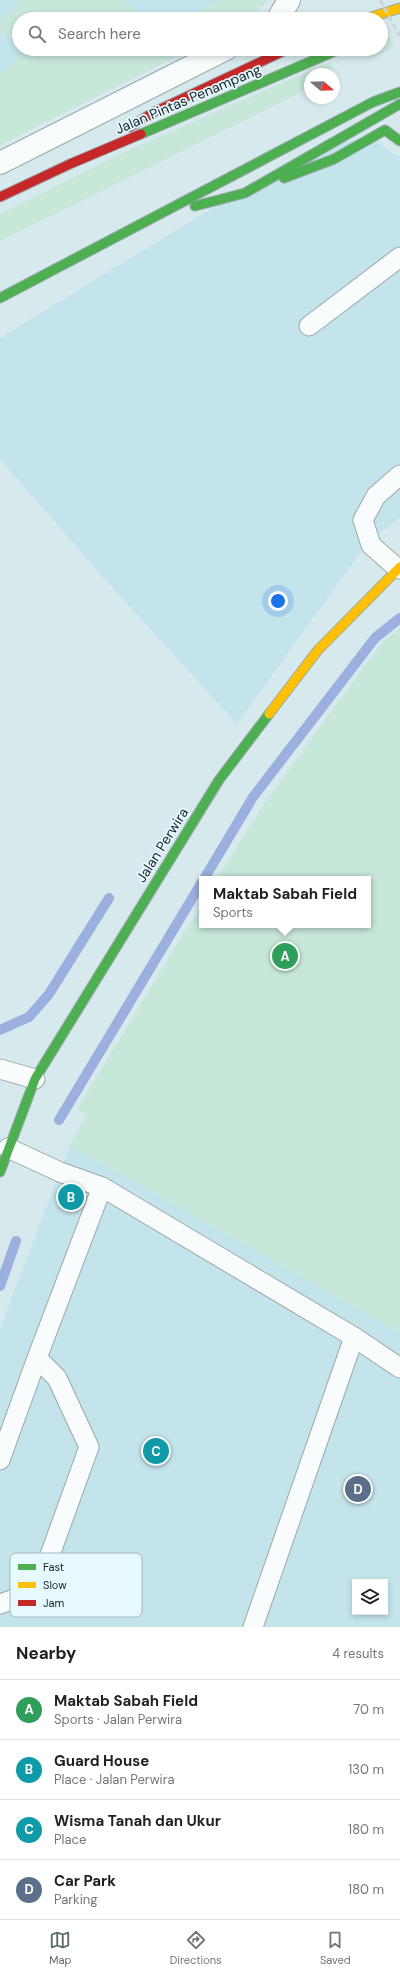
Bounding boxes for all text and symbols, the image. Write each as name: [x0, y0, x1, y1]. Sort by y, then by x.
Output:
search box: [12, 12, 388, 56]
icon: search: [26, 23, 48, 45]
text: Search here: [58, 24, 141, 44]
street label: Jalan Pintas Penampang: [112, 60, 264, 138]
north arrow: [304, 68, 340, 104]
your location: [268, 591, 288, 611]
street label: Jalan Perwira: [132, 804, 192, 886]
popup: [199, 876, 371, 928]
text: Maktab Sabah Field: [213, 884, 357, 904]
text: Sports: [213, 904, 253, 921]
pin: A: [272, 941, 298, 971]
pin: B: [58, 1182, 84, 1212]
pin: C: [143, 1436, 169, 1466]
pin: D: [345, 1474, 371, 1504]
legend: [10, 1553, 142, 1617]
text: Fast: [43, 1560, 64, 1574]
text: Slow: [43, 1578, 67, 1592]
map controls: [352, 1579, 388, 1615]
button: layers: [352, 1579, 388, 1615]
text: Jam: [43, 1596, 64, 1610]
text: Nearby: [16, 1642, 76, 1664]
text: 4 results: [332, 1645, 384, 1662]
text: Maktab Sabah Field: [54, 1691, 198, 1711]
text: A: [24, 1701, 34, 1718]
text: 70 m: [353, 1701, 384, 1718]
text: Sports · Jalan Perwira: [54, 1711, 182, 1728]
text: Guard House: [54, 1751, 149, 1771]
text: B: [25, 1761, 33, 1778]
text: 130 m: [348, 1761, 384, 1778]
text: Place · Jalan Perwira: [54, 1771, 175, 1788]
text: Wisma Tanah dan Ukur: [54, 1811, 221, 1831]
text: C: [24, 1821, 34, 1838]
text: 180 m: [348, 1821, 384, 1838]
text: Place: [54, 1831, 86, 1848]
text: Car Park: [54, 1871, 116, 1891]
text: D: [24, 1881, 34, 1898]
text: 180 m: [348, 1881, 384, 1898]
text: Parking: [54, 1891, 98, 1908]
tab: Map: [49, 1929, 71, 1967]
tab: Directions: [170, 1929, 222, 1967]
tab: Saved: [320, 1929, 351, 1967]

